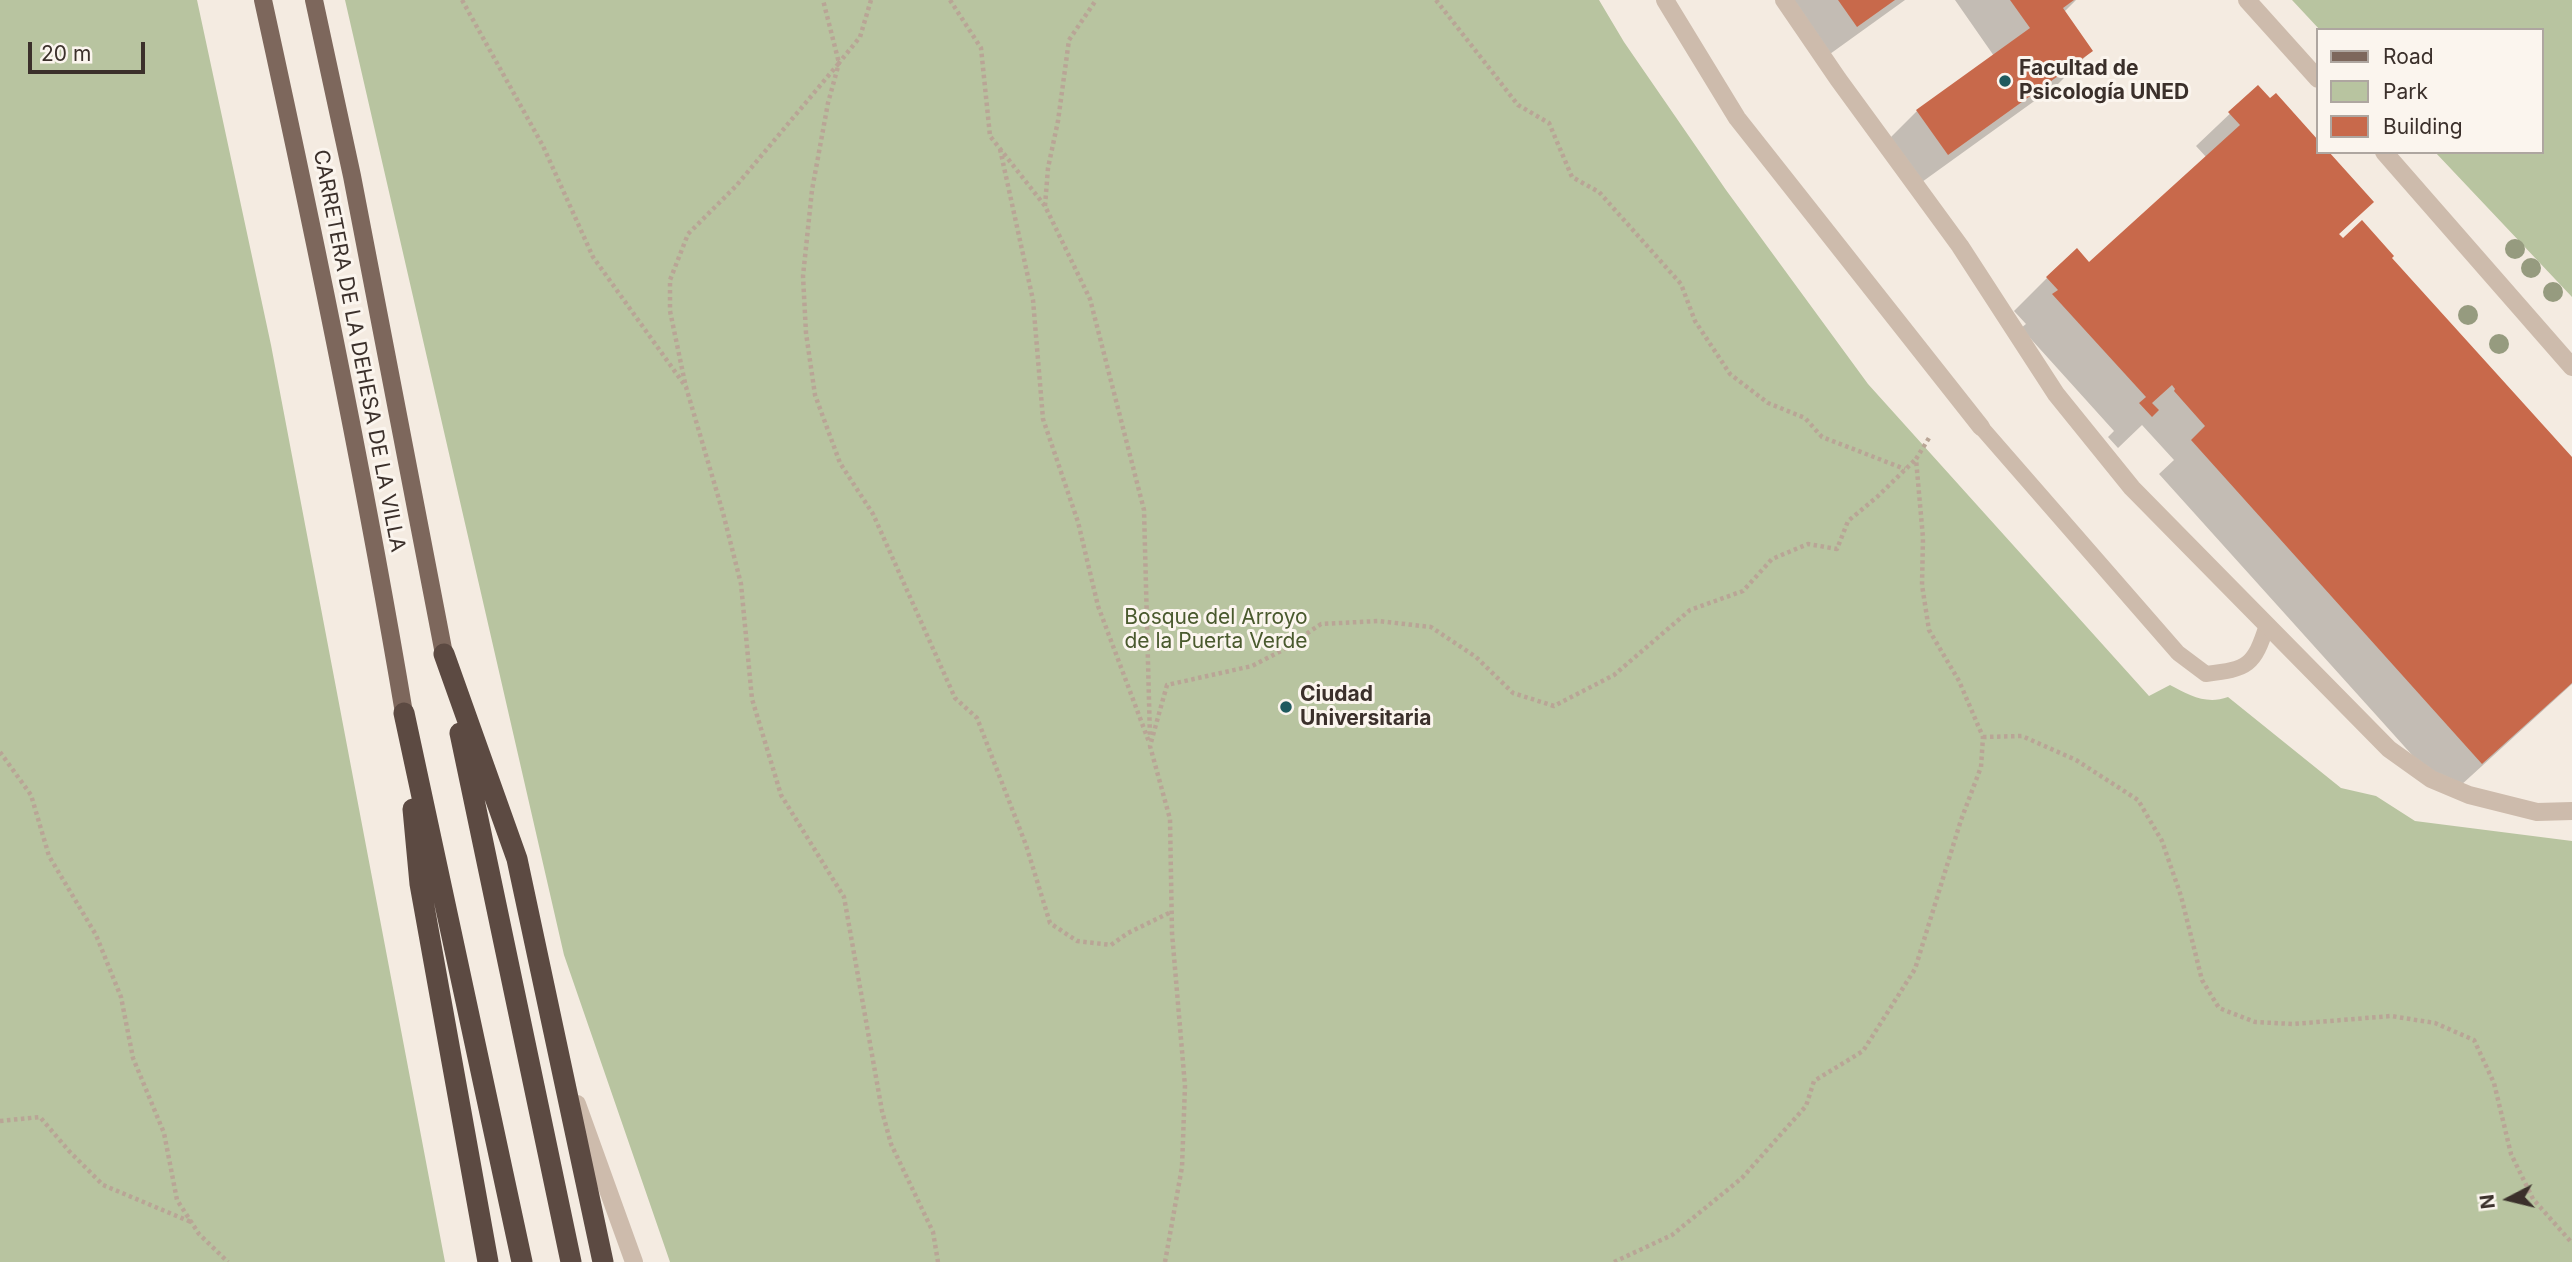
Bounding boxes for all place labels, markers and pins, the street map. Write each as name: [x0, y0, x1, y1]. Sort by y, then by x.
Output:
place label: Facultad de Psicología UNED: [2019, 56, 2189, 106]
marker: Facultad de Psicología UNED: [1997, 73, 2013, 89]
place label: Ciudad Universitaria: [1300, 682, 1431, 732]
marker: Ciudad Universitaria: [1278, 699, 1294, 715]

